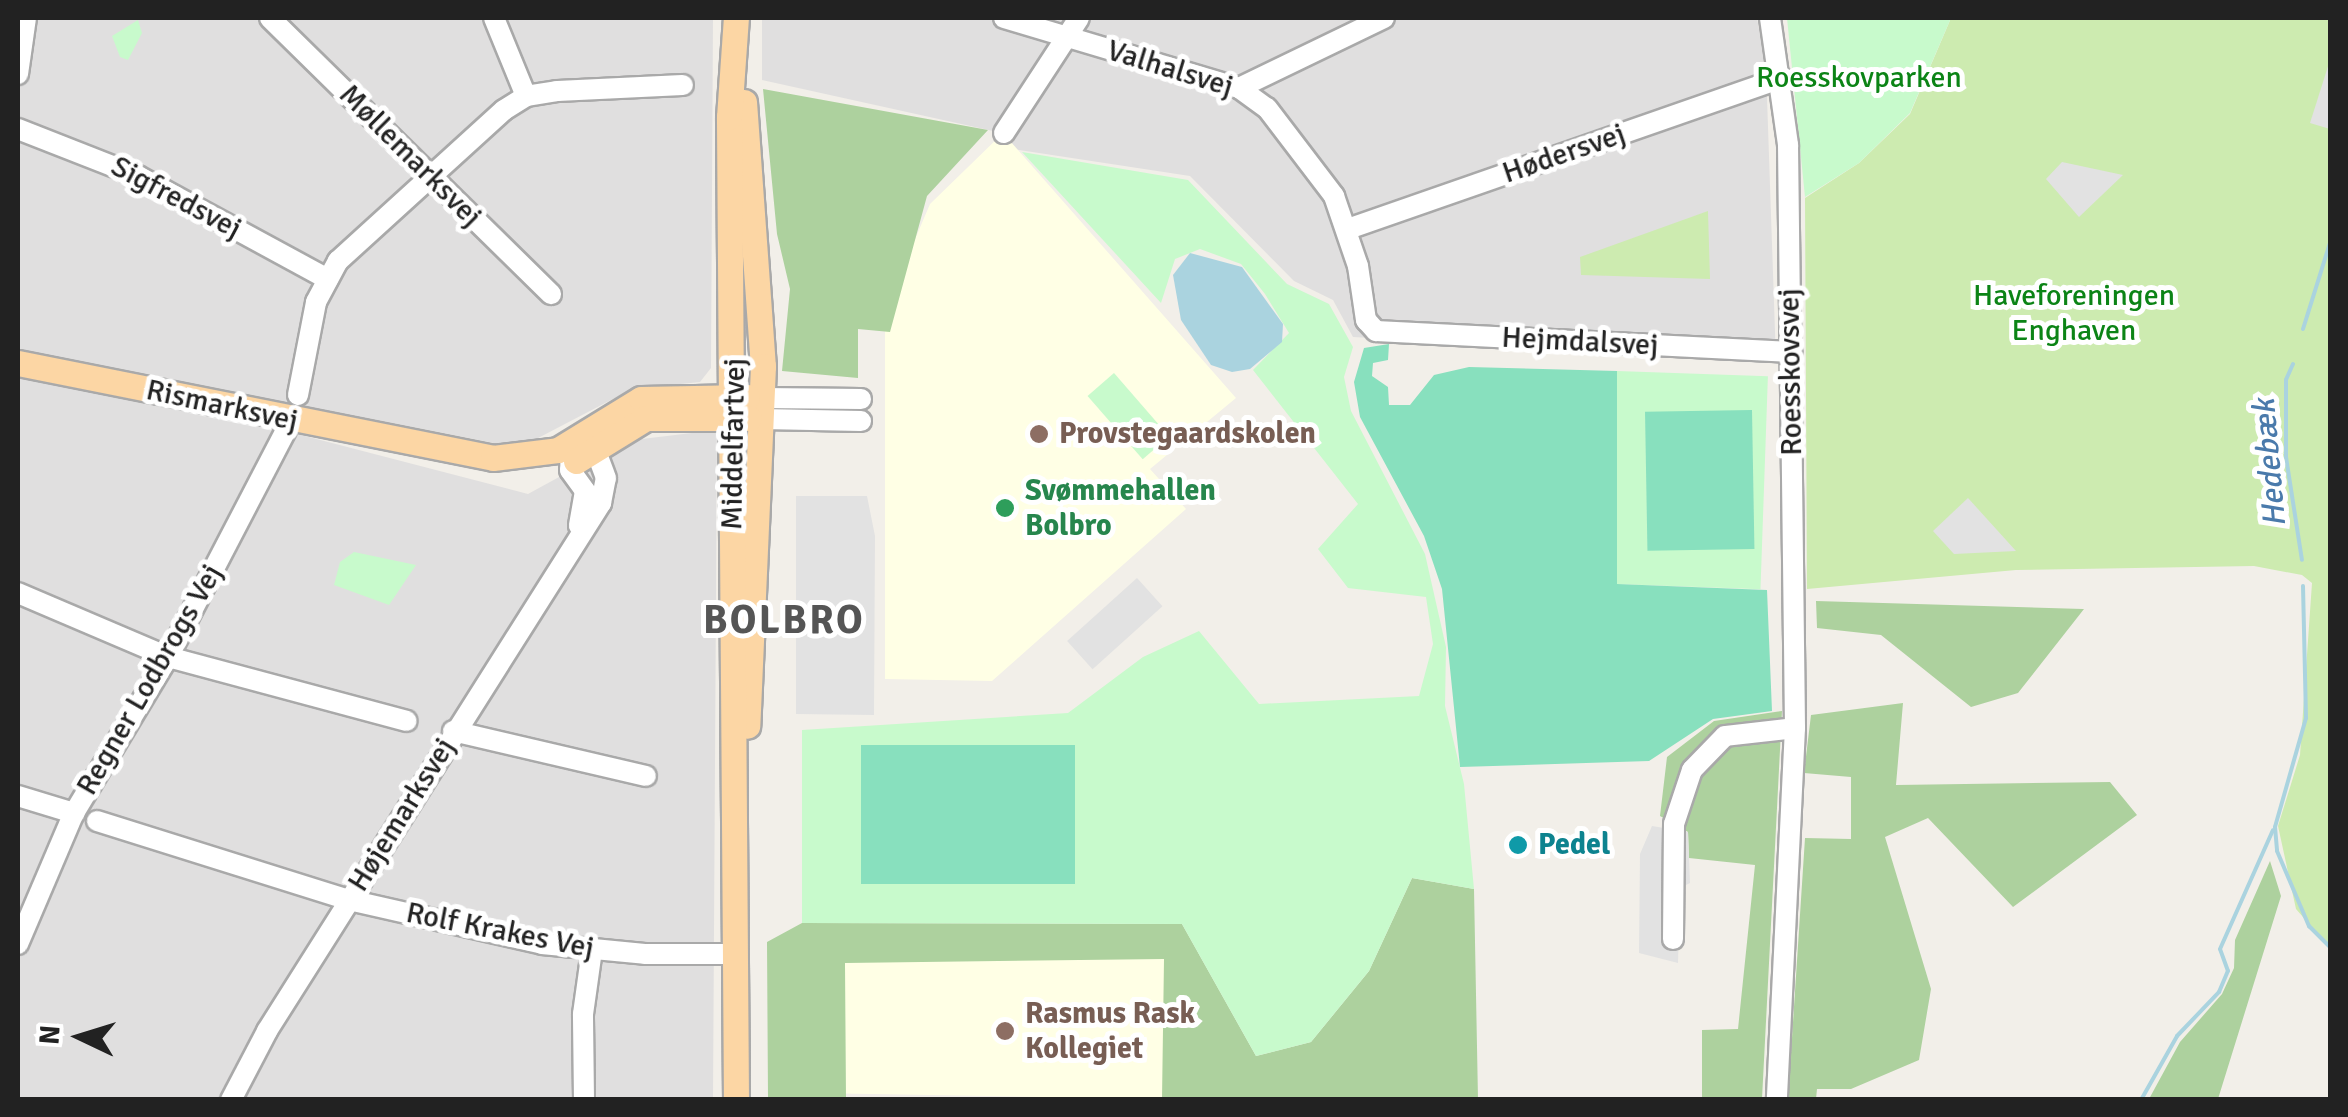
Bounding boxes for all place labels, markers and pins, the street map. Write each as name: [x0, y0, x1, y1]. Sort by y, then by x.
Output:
place label: Provstegaardskolen: [1059, 416, 1316, 452]
marker: Provstegaardskolen: [1028, 423, 1050, 445]
place label: Svømmehallen Bolbro: [1025, 473, 1216, 544]
marker: Svømmehallen Bolbro: [994, 497, 1016, 519]
place label: Pedel: [1538, 827, 1610, 863]
marker: Pedel: [1507, 834, 1529, 856]
place label: Rasmus Rask Kollegiet: [1025, 996, 1195, 1066]
marker: Rasmus Rask Kollegiet: [994, 1020, 1016, 1042]

